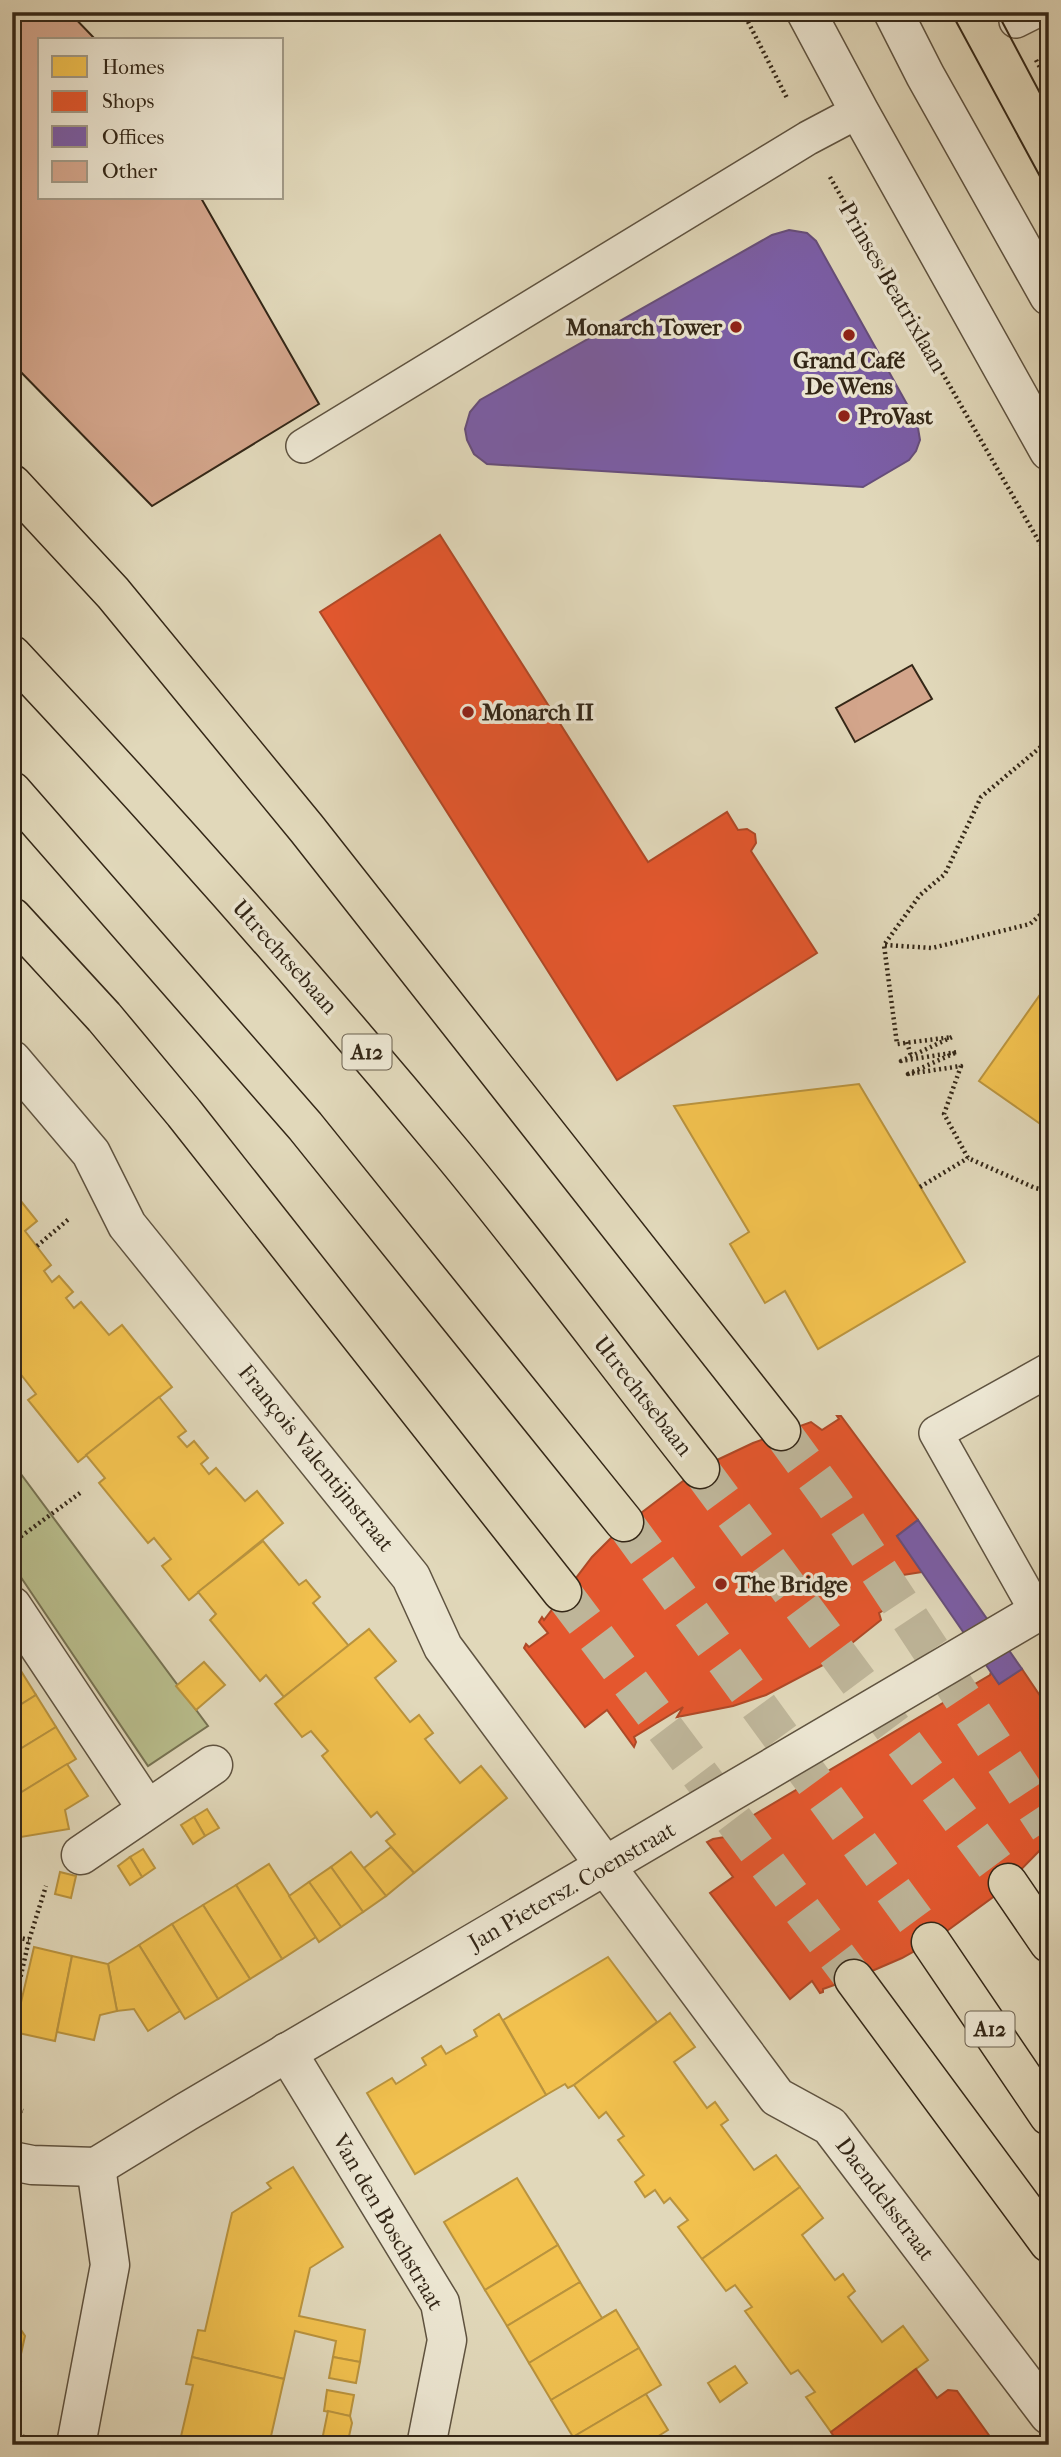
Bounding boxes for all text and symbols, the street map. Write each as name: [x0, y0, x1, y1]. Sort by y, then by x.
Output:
legend: [38, 38, 284, 200]
text: Homes: [102, 55, 165, 79]
text: Shops: [102, 89, 155, 113]
text: Offices: [102, 125, 165, 149]
text: Other: [102, 159, 157, 183]
street label: Prinses Beatrixlaan: [833, 197, 953, 377]
place label: Monarch Tower: [566, 314, 723, 341]
marker: Monarch Tower: [728, 319, 744, 335]
marker: Grand Café De Wens: [841, 327, 857, 343]
place label: Grand Café De Wens: [793, 347, 906, 400]
place label: ProVast: [858, 403, 933, 430]
marker: ProVast: [836, 408, 852, 424]
place label: Monarch II: [482, 699, 594, 726]
marker: Monarch II: [460, 704, 476, 720]
street label: Utrechtsebaan: [227, 894, 344, 1020]
road number: A12: [342, 1034, 392, 1070]
street label: Utrechtsebaan: [588, 1331, 699, 1462]
street label: François Valentijnstraat: [232, 1359, 400, 1557]
place label: The Bridge: [734, 1571, 848, 1598]
marker: The Bridge: [713, 1576, 729, 1592]
street label: Jan Pietersz. Coenstraat: [462, 1816, 680, 1957]
road number: A12: [965, 2011, 1014, 2046]
street label: Van den Boschstraat: [326, 2128, 449, 2315]
street label: Daendelsstraat: [830, 2132, 940, 2266]

